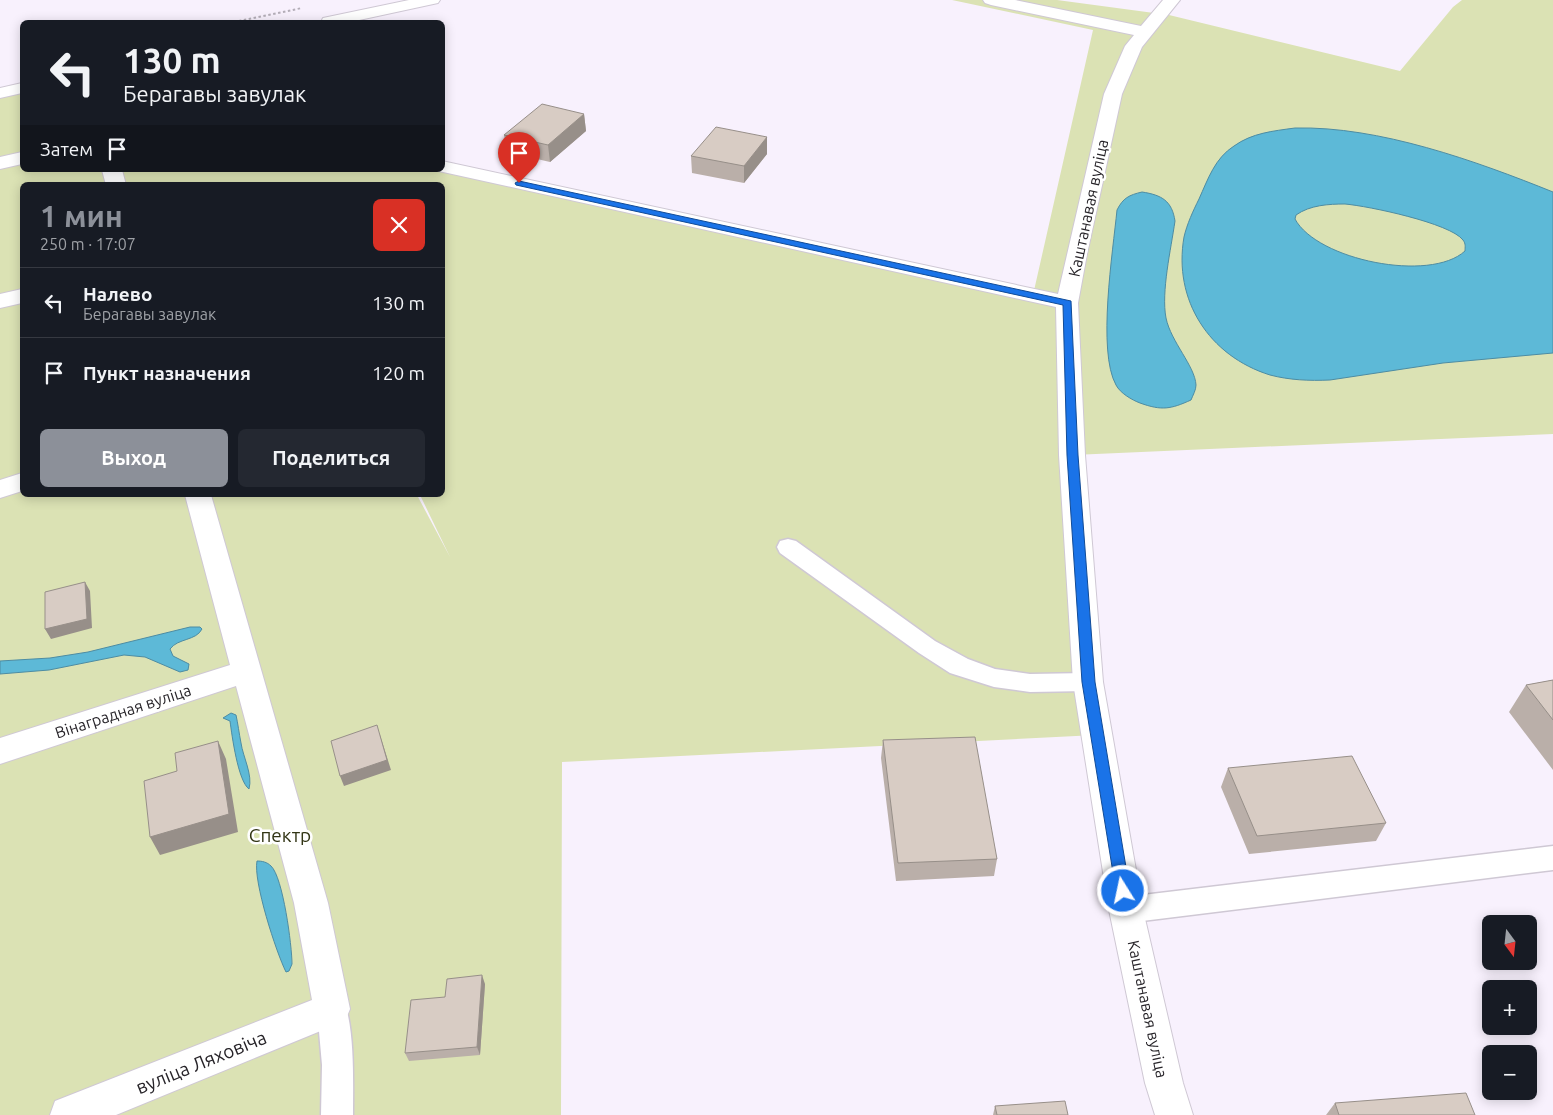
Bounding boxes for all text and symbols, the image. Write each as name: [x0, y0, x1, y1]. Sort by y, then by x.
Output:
icon: left: [40, 40, 105, 105]
text: 130 m: [123, 40, 221, 80]
text: Берагавы завулак: [123, 81, 306, 106]
pin: [498, 132, 540, 183]
icon: arrive: [103, 135, 131, 163]
text: Затем: [40, 138, 93, 160]
street label: Каштанавая вуліца: [1065, 138, 1111, 278]
icon: arrive: [505, 139, 533, 167]
text: 1 мин: [40, 199, 123, 233]
button: close: [373, 199, 425, 251]
text: 250 m · 17:07: [40, 235, 136, 253]
text: Налево: [83, 283, 152, 305]
icon: left: [40, 289, 68, 317]
text: 130 m: [372, 292, 425, 314]
text: Берагавы завулак: [83, 305, 216, 323]
icon: arrive: [40, 359, 68, 387]
text: Пункт назначения: [83, 362, 251, 384]
text: 120 m: [372, 362, 425, 384]
button: Выход: [40, 429, 228, 487]
button: Поделиться: [238, 429, 425, 487]
street label: Вінаградная вуліца: [53, 681, 193, 741]
park label: Спектр: [249, 824, 311, 846]
position arrow: [1096, 864, 1148, 916]
north arrow: [1482, 915, 1538, 970]
map controls: [1482, 915, 1537, 1100]
street label: Каштанавая вуліца: [1125, 939, 1171, 1079]
button: +: [1482, 980, 1537, 1035]
street label: вуліца Ляховіча: [132, 1026, 270, 1098]
button: −: [1482, 1045, 1537, 1100]

